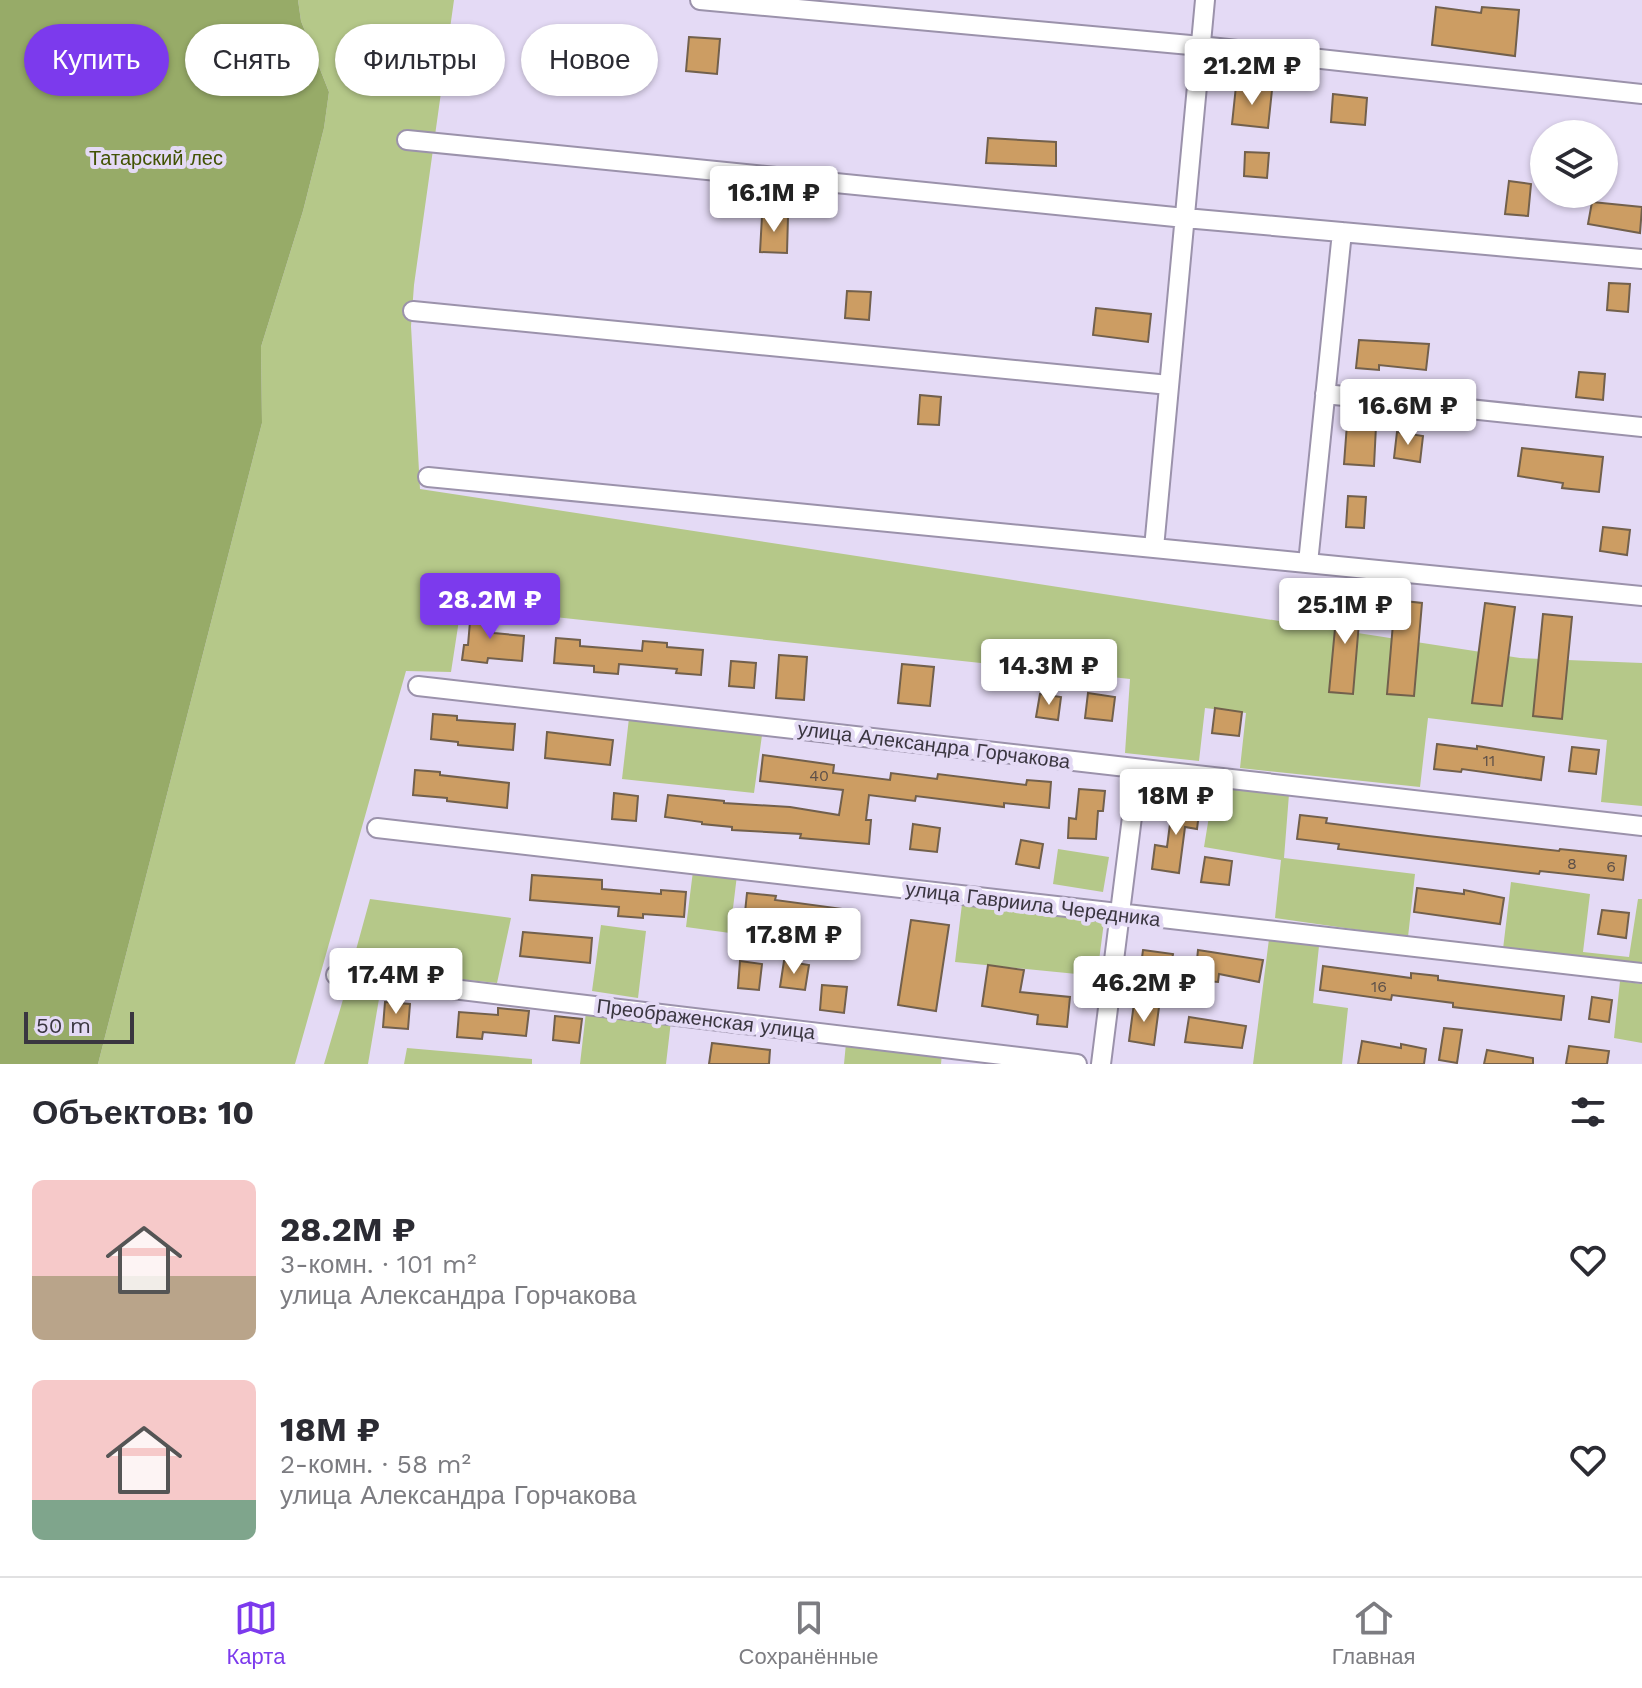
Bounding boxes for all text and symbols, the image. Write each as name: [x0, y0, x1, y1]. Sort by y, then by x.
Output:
chip: Купить: [24, 24, 169, 96]
chip: Снять: [185, 24, 319, 96]
chip: Фильтры: [335, 24, 505, 96]
chip: Новое: [521, 24, 658, 96]
pin: 21.2M ₽: [1178, 39, 1326, 107]
text: 21.2M ₽: [1203, 50, 1301, 80]
map controls: [1530, 120, 1618, 208]
button: layers: [1530, 120, 1618, 208]
park label: Татарский лес: [89, 146, 223, 170]
pin: 16.1M ₽: [700, 166, 848, 234]
text: 16.1M ₽: [728, 177, 820, 207]
pin: 16.6M ₽: [1334, 379, 1482, 447]
text: 16.6M ₽: [1358, 390, 1458, 420]
pin: 28.2M ₽: [416, 573, 564, 641]
pin: 25.1M ₽: [1271, 578, 1419, 646]
text: 28.2M ₽: [438, 584, 542, 614]
text: 25.1M ₽: [1297, 589, 1393, 619]
pin: 14.3M ₽: [975, 639, 1123, 707]
text: 14.3M ₽: [999, 650, 1099, 680]
street label: улица Александра Горчакова: [796, 716, 1072, 774]
house number: 11: [1483, 751, 1495, 770]
house number: 40: [809, 766, 829, 785]
pin: 18M ₽: [1120, 769, 1232, 837]
text: 18M ₽: [1138, 780, 1214, 810]
house number: 8: [1567, 854, 1577, 873]
house number: 6: [1606, 857, 1616, 876]
street label: улица Гавриила Чередника: [904, 876, 1163, 932]
pin: 17.8M ₽: [720, 908, 868, 976]
text: 17.8M ₽: [746, 919, 842, 949]
pin: 17.4M ₽: [322, 948, 470, 1016]
pin: 46.2M ₽: [1070, 956, 1218, 1024]
text: 17.4M ₽: [347, 959, 445, 989]
text: 46.2M ₽: [1092, 967, 1196, 997]
house number: 16: [1371, 977, 1387, 996]
street label: Преображенская улица: [595, 994, 817, 1044]
scale bar: [24, 1008, 134, 1044]
text: 50 m: [36, 1013, 91, 1038]
icon: filters: [1566, 1090, 1610, 1134]
text: Объектов: 10: [32, 1092, 254, 1132]
text: 28.2M ₽: [280, 1209, 416, 1249]
icon: home: [96, 1212, 192, 1308]
icon: heart: [1566, 1238, 1610, 1282]
text: 3-комн. · 101 m²: [280, 1249, 476, 1279]
text: улица Александра Горчакова: [280, 1280, 637, 1310]
text: 18M ₽: [280, 1409, 380, 1449]
icon: home: [96, 1412, 192, 1508]
icon: heart: [1566, 1438, 1610, 1482]
text: 2-комн. · 58 m²: [280, 1449, 471, 1479]
text: улица Александра Горчакова: [280, 1480, 637, 1510]
tab: Карта: [227, 1596, 285, 1670]
tab: Сохранённые: [739, 1596, 879, 1670]
tab: Главная: [1332, 1596, 1415, 1670]

